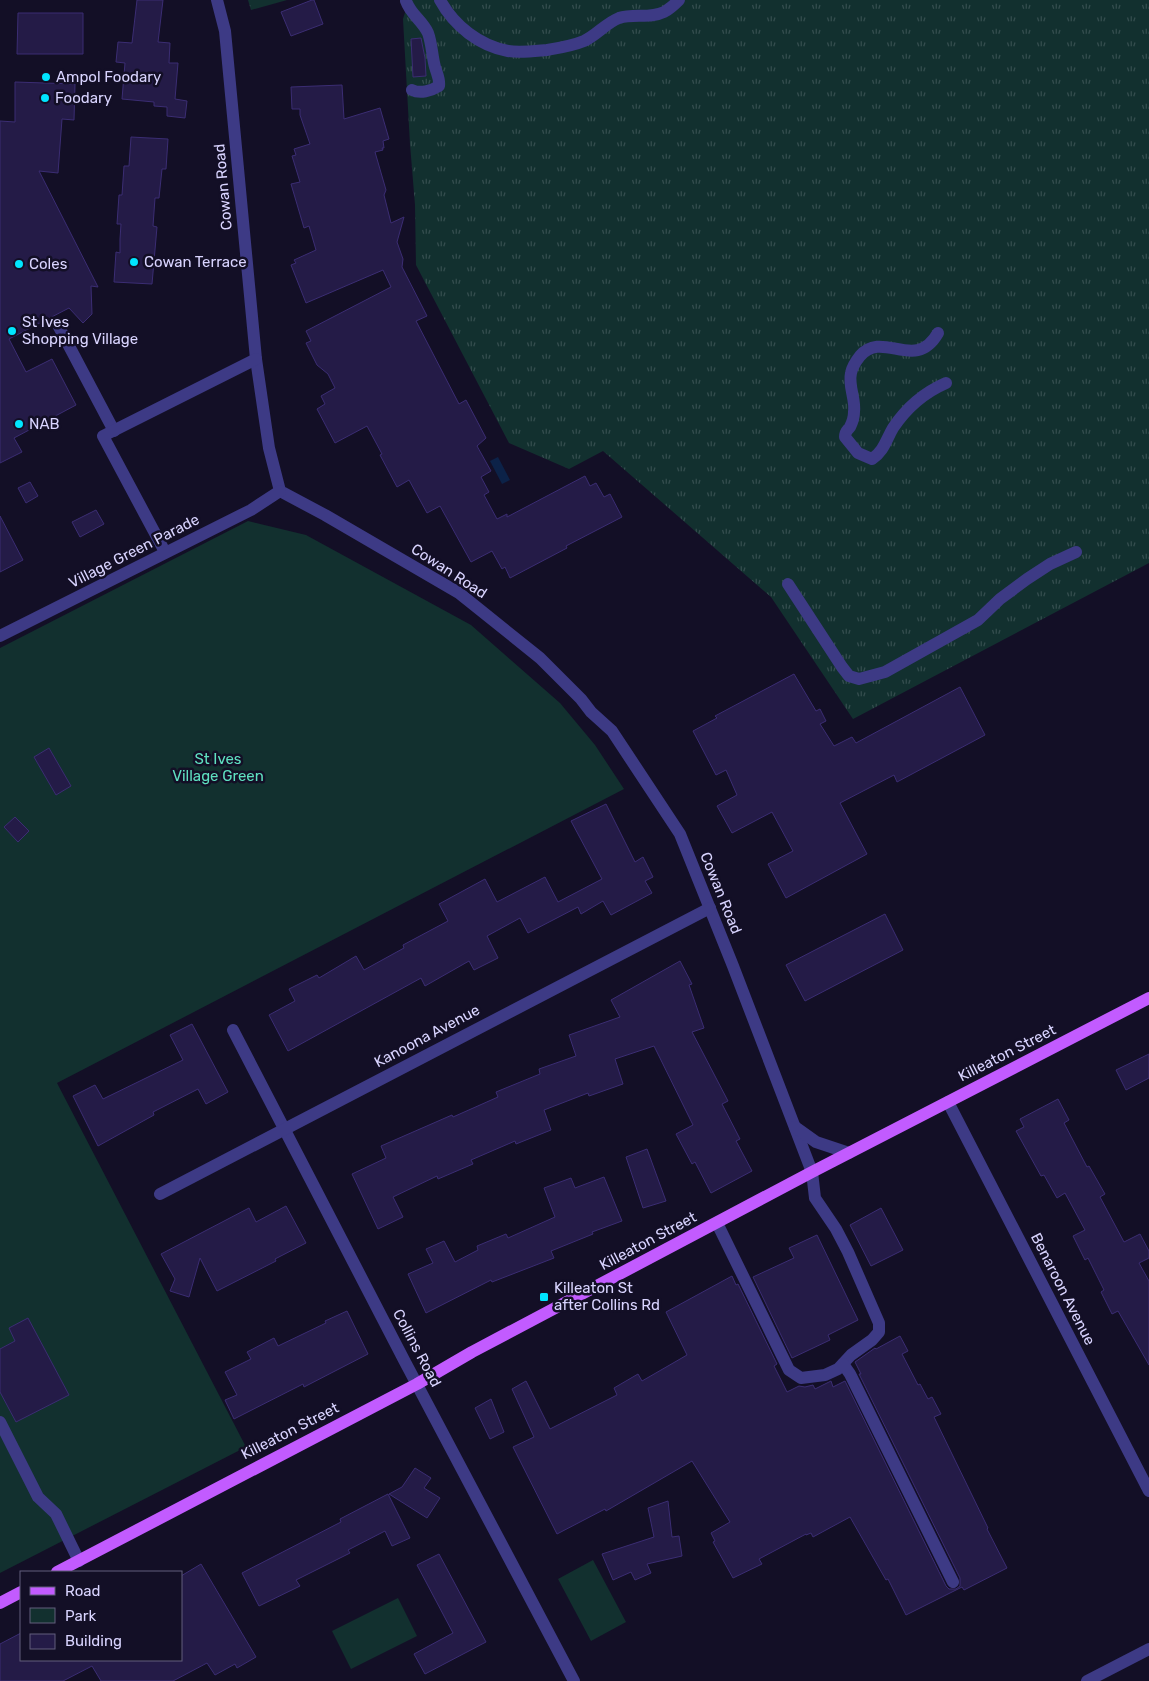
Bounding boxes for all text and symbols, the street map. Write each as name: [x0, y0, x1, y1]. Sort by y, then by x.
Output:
place label: Ampol Foodary: [56, 68, 161, 86]
marker: Ampol Foodary: [40, 71, 52, 83]
place label: Foodary: [55, 89, 112, 107]
marker: Foodary: [39, 92, 51, 104]
street label: Cowan Road: [210, 143, 236, 231]
place label: Cowan Terrace: [144, 253, 247, 271]
place label: Coles: [29, 255, 68, 273]
marker: Cowan Terrace: [128, 256, 140, 268]
marker: Coles: [13, 258, 25, 270]
place label: St Ives Shopping Village: [22, 313, 138, 348]
marker: St Ives Shopping Village: [6, 325, 18, 337]
place label: NAB: [29, 415, 60, 433]
marker: NAB: [13, 418, 25, 430]
street label: Village Green Parade: [66, 510, 202, 592]
street label: Cowan Road: [408, 540, 490, 602]
park label: St Ives Village Green: [172, 750, 264, 785]
street label: Cowan Road: [696, 849, 746, 937]
street label: Kanoona Avenue: [371, 1001, 483, 1071]
street label: Killeaton Street: [955, 1021, 1059, 1085]
street label: Killeaton Street: [596, 1208, 700, 1274]
street label: Benaroon Avenue: [1027, 1230, 1099, 1348]
place label: Killeaton St after Collins Rd: [554, 1279, 660, 1314]
marker: Killeaton St after Collins Rd: [538, 1291, 550, 1303]
street label: Collins Road: [389, 1306, 445, 1390]
street label: Killeaton Street: [238, 1399, 342, 1463]
legend: [20, 1571, 182, 1661]
text: Road: [65, 1582, 101, 1600]
text: Park: [65, 1607, 96, 1625]
text: Building: [65, 1632, 122, 1650]

